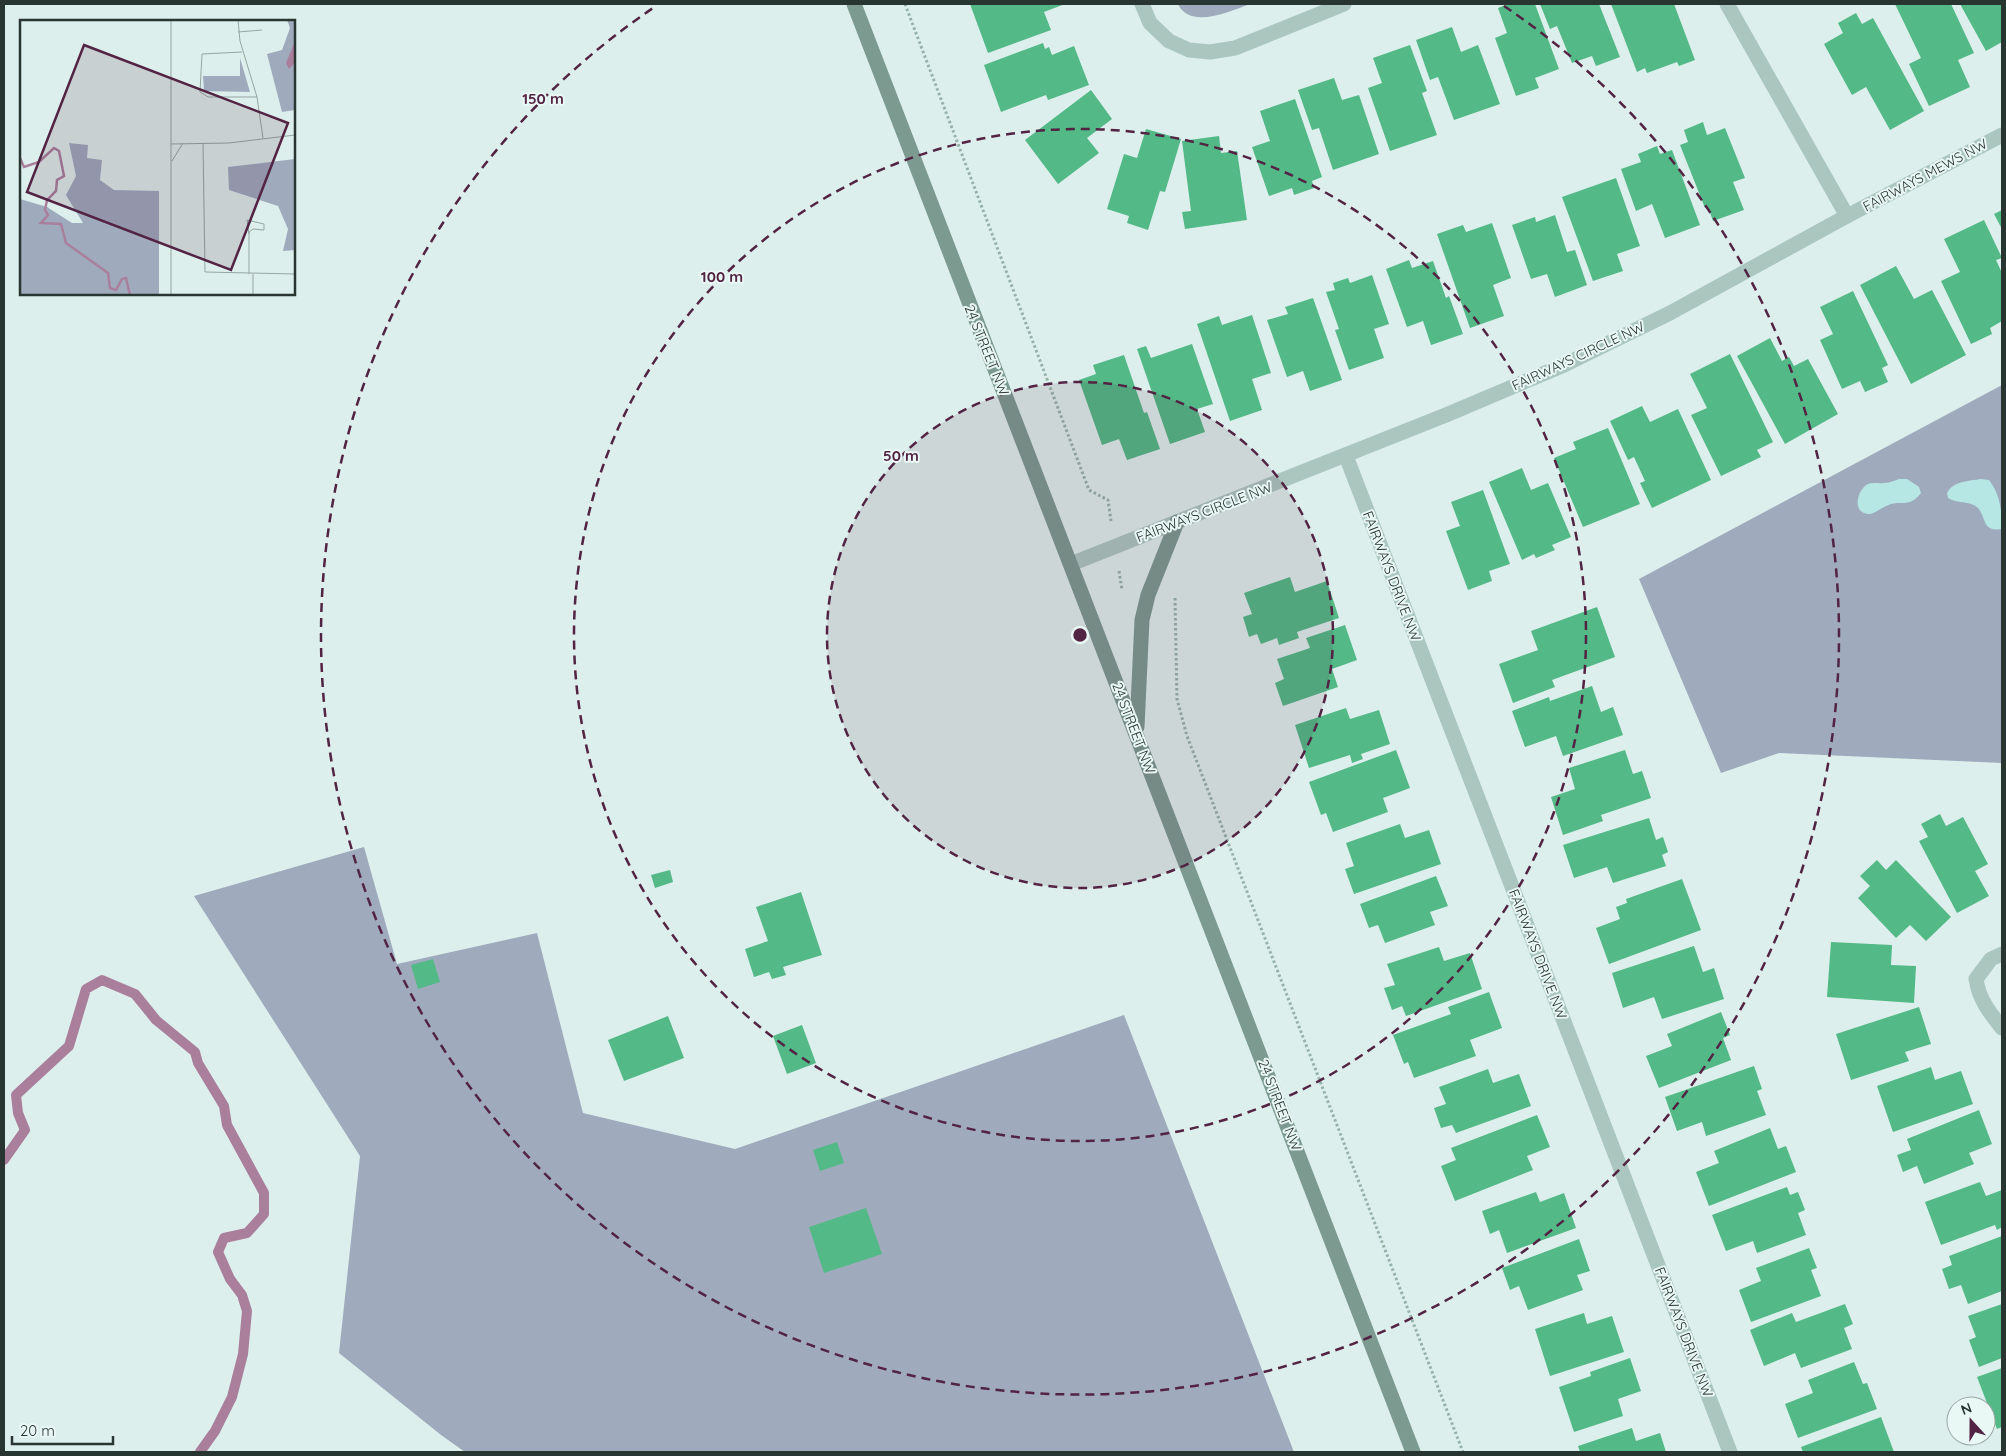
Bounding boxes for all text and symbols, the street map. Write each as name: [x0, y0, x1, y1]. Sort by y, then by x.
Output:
inset map: [20, 20, 295, 295]
text: 150 m: [522, 89, 564, 108]
street label: FAIRWAYS MEWS NW: [1860, 134, 1991, 215]
text: 100 m: [701, 267, 743, 286]
street label: 24 STREET NW: [961, 302, 1014, 398]
street label: FAIRWAYS CIRCLE NW: [1509, 317, 1648, 395]
text: 50 m: [883, 446, 919, 465]
street label: FAIRWAYS CIRCLE NW: [1133, 478, 1275, 546]
street label: FAIRWAYS DRIVE NW: [1359, 508, 1425, 644]
centre of rings: [1071, 626, 1089, 644]
street label: 24 STREET NW: [1108, 680, 1160, 777]
street label: FAIRWAYS DRIVE NW: [1505, 886, 1571, 1022]
street label: 24 STREET NW: [1254, 1057, 1306, 1154]
street label: FAIRWAYS DRIVE NW: [1651, 1264, 1717, 1400]
north arrow: [1946, 1396, 1996, 1446]
text: N: [1958, 1399, 1974, 1419]
scale bar: [12, 1414, 114, 1446]
text: 20 m: [20, 1421, 55, 1440]

